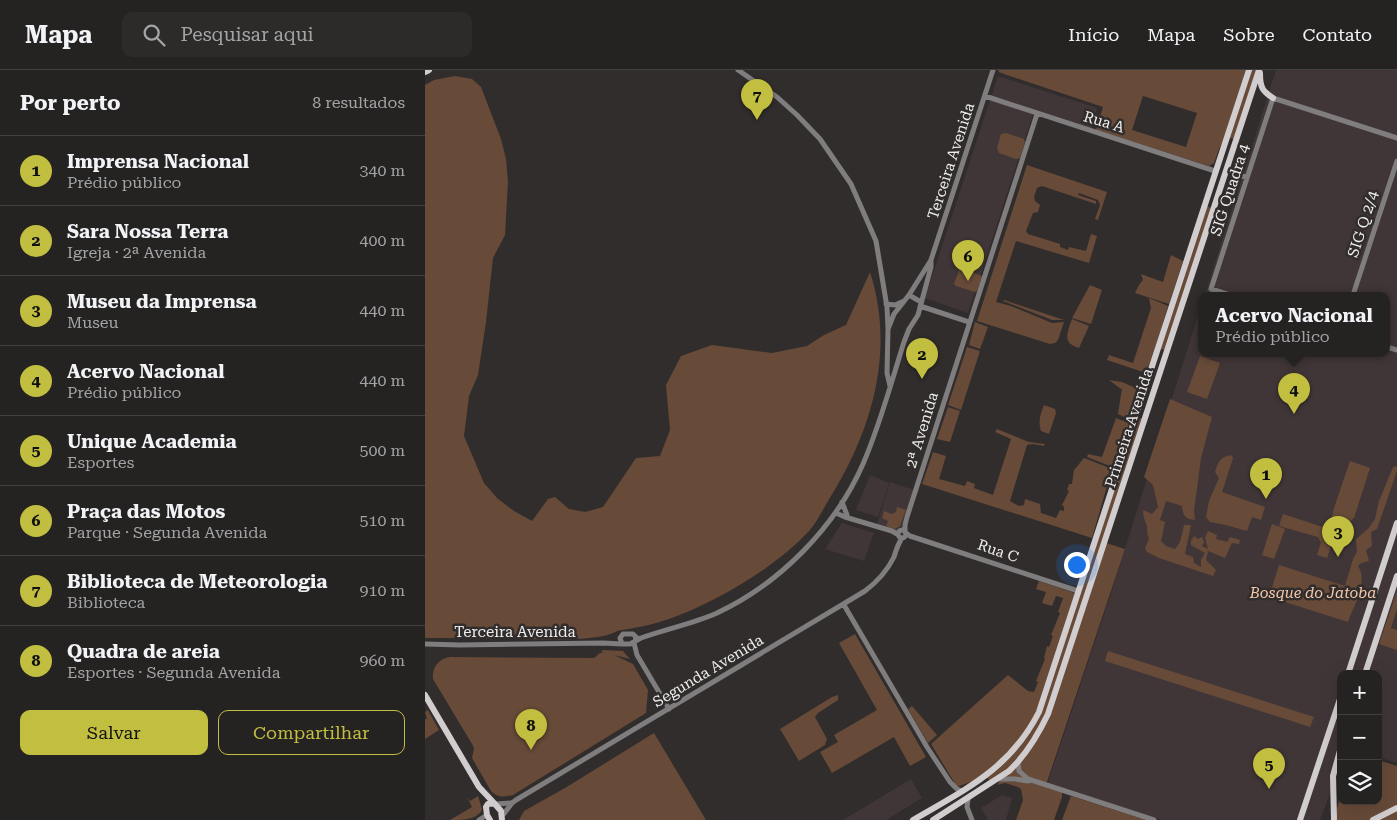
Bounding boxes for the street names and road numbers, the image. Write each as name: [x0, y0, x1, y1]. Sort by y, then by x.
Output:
street label: Terceira Avenida: [924, 100, 978, 222]
street label: Rua A: [1081, 107, 1127, 137]
street label: SIG Quadra 4: [1207, 141, 1254, 238]
street label: SIG Q 2/4: [1344, 188, 1382, 260]
street label: Primeira Avenida: [1101, 366, 1157, 490]
street label: 2ª Avenida: [902, 390, 942, 470]
street label: Rua C: [975, 536, 1021, 566]
street label: Terceira Avenida: [454, 623, 576, 641]
street label: Segunda Avenida: [649, 631, 767, 711]

